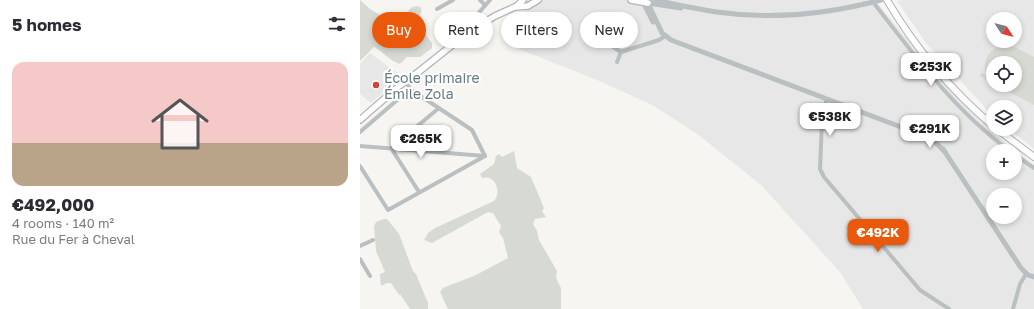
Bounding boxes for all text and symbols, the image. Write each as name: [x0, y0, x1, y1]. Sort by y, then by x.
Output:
chip: Buy: [372, 12, 426, 48]
chip: Rent: [434, 12, 493, 48]
chip: Filters: [501, 12, 572, 48]
chip: New: [580, 12, 638, 48]
north arrow: [986, 12, 1022, 48]
map controls: [986, 12, 1022, 224]
icon: filters: [326, 13, 348, 35]
text: 5 homes: [12, 14, 82, 35]
pin: €253K: [903, 53, 959, 87]
button: locate: [986, 56, 1022, 92]
text: €253K: [910, 58, 952, 74]
place label: École primaire Émile Zola: [384, 69, 480, 102]
marker: École primaire Émile Zola: [371, 80, 381, 90]
icon: home: [144, 88, 216, 160]
button: layers: [986, 100, 1022, 136]
pin: €538K: [802, 103, 858, 137]
text: €538K: [809, 108, 851, 124]
pin: €291K: [902, 115, 958, 149]
text: €291K: [909, 120, 951, 136]
pin: €265K: [393, 125, 449, 159]
text: €265K: [400, 130, 442, 146]
button: +: [986, 144, 1022, 180]
button: −: [986, 188, 1022, 224]
text: €492,000: [12, 194, 94, 215]
text: 4 rooms · 140 m²: [12, 215, 114, 231]
pin: €492K: [850, 219, 906, 253]
text: €492K: [857, 224, 899, 240]
text: Rue du Fer à Cheval: [12, 231, 135, 247]

